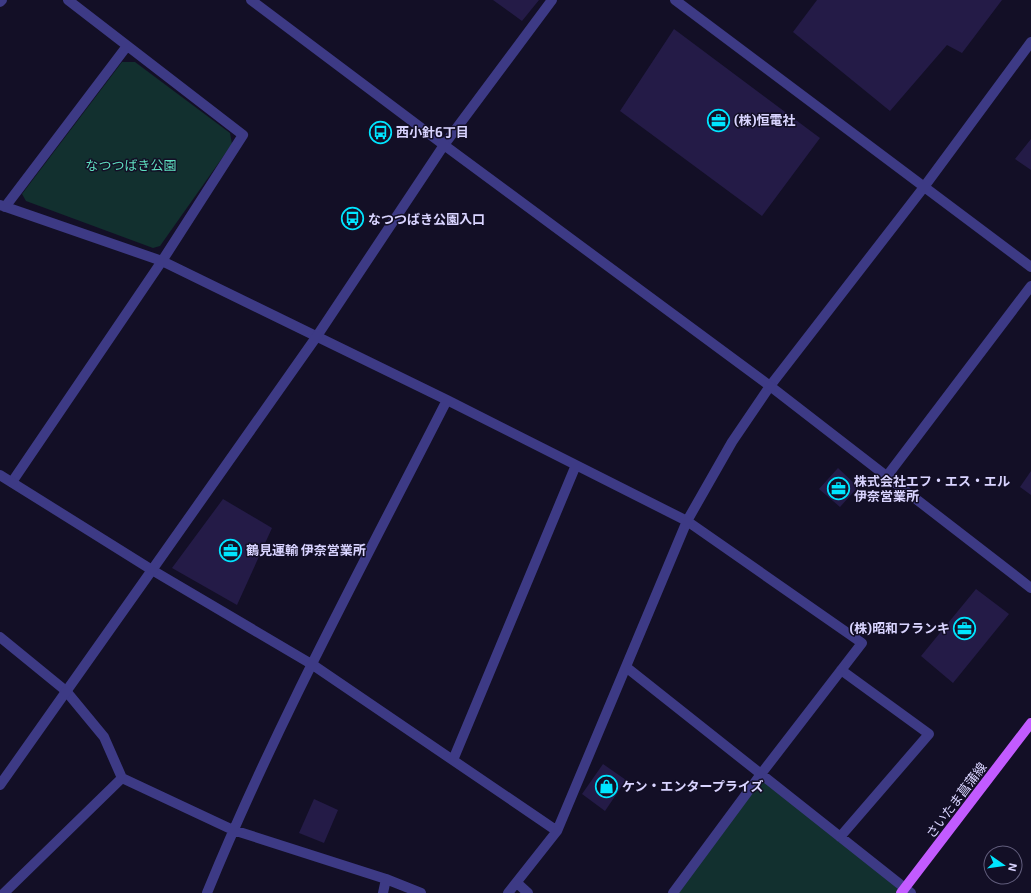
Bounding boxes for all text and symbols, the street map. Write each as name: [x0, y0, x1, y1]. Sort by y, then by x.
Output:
office icon: (株)恒電社: [705, 107, 731, 133]
place label: (株)恒電社: [734, 112, 796, 128]
bus stop icon: 西小針6丁目: [367, 119, 393, 145]
place label: 西小針6丁目: [396, 124, 469, 140]
park label: なつつばき公園: [85, 157, 177, 173]
bus stop icon: なつつばき公園入口: [340, 206, 366, 232]
place label: なつつばき公園入口: [368, 211, 485, 227]
place label: 株式会社エフ・エス・エル 伊奈営業所: [854, 473, 1010, 504]
office icon: 株式会社エフ・エス・エル 伊奈営業所: [826, 475, 852, 501]
office icon: 鶴見運輸 伊奈営業所: [217, 537, 243, 563]
place label: 鶴見運輸 伊奈営業所: [246, 542, 366, 558]
office icon: (株)昭和フランキ: [952, 615, 978, 641]
place label: (株)昭和フランキ: [849, 620, 950, 636]
street label: さいたま菖蒲線: [922, 759, 990, 841]
shop icon: ケン・エンタープライズ: [593, 773, 619, 799]
place label: ケン・エンタープライズ: [622, 778, 763, 794]
north arrow: [983, 845, 1023, 885]
text: N: [1006, 862, 1020, 873]

